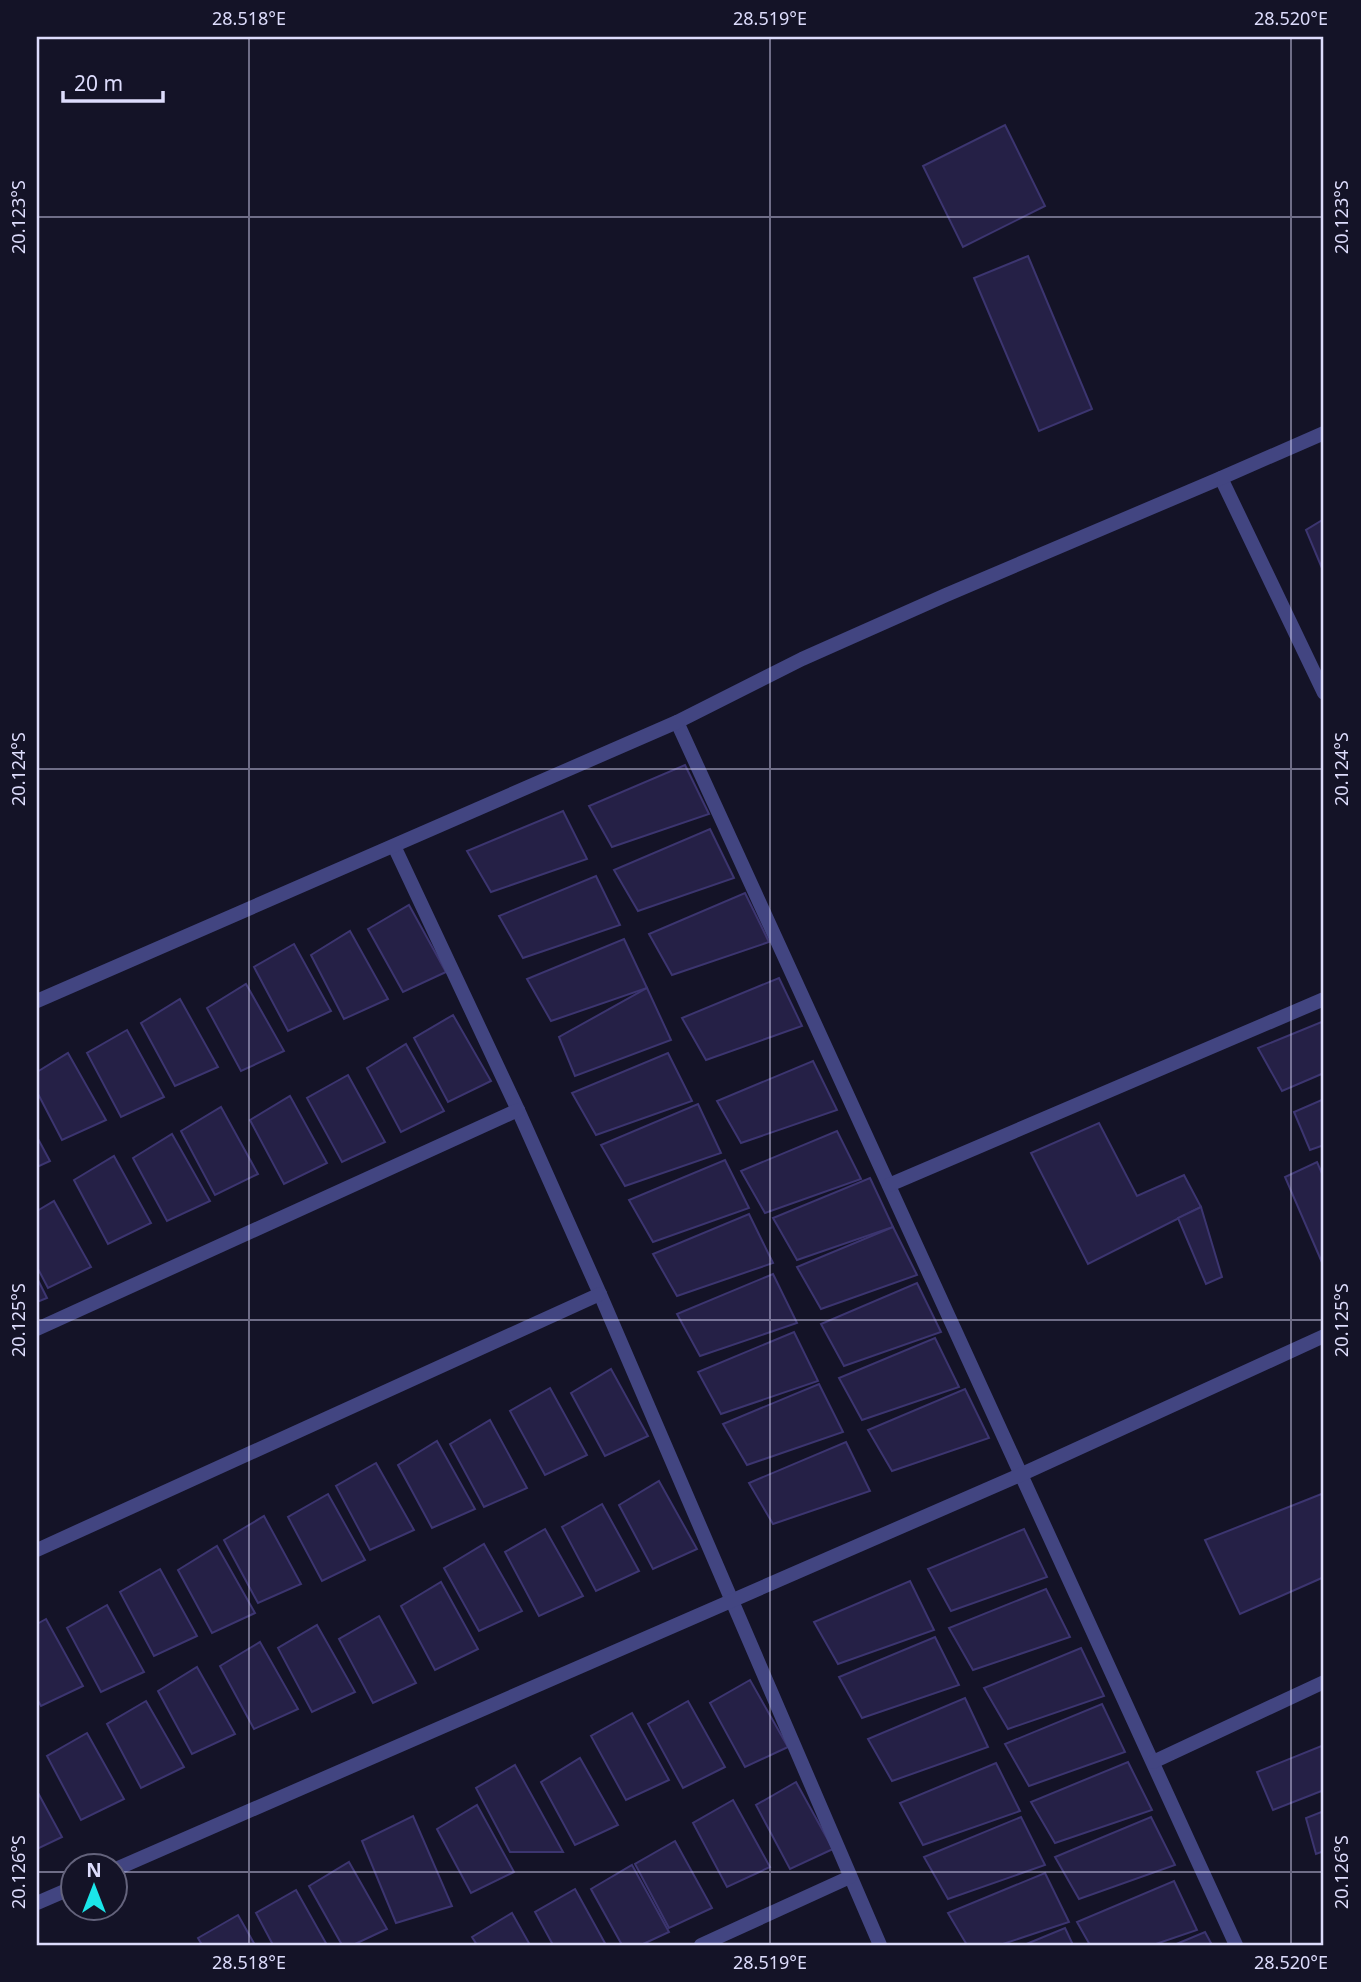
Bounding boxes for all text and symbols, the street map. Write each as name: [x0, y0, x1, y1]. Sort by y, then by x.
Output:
text: 28.518°E: [212, 6, 286, 30]
text: 28.519°E: [733, 6, 807, 30]
text: 28.520°E: [1254, 6, 1328, 30]
scale bar: [63, 60, 163, 104]
text: 20 m: [74, 69, 123, 97]
text: 20.123°S: [6, 180, 30, 254]
text: 20.123°S: [1329, 180, 1353, 254]
text: 20.124°S: [6, 732, 30, 806]
text: 20.124°S: [1329, 732, 1353, 806]
text: 20.125°S: [6, 1283, 30, 1357]
text: 20.125°S: [1329, 1283, 1353, 1357]
text: 20.126°S: [6, 1835, 30, 1909]
text: 20.126°S: [1329, 1835, 1353, 1909]
north arrow: [60, 1853, 130, 1923]
text: N: [86, 1857, 102, 1883]
text: 28.518°E: [212, 1950, 286, 1974]
text: 28.519°E: [733, 1950, 807, 1974]
text: 28.520°E: [1254, 1950, 1328, 1974]

